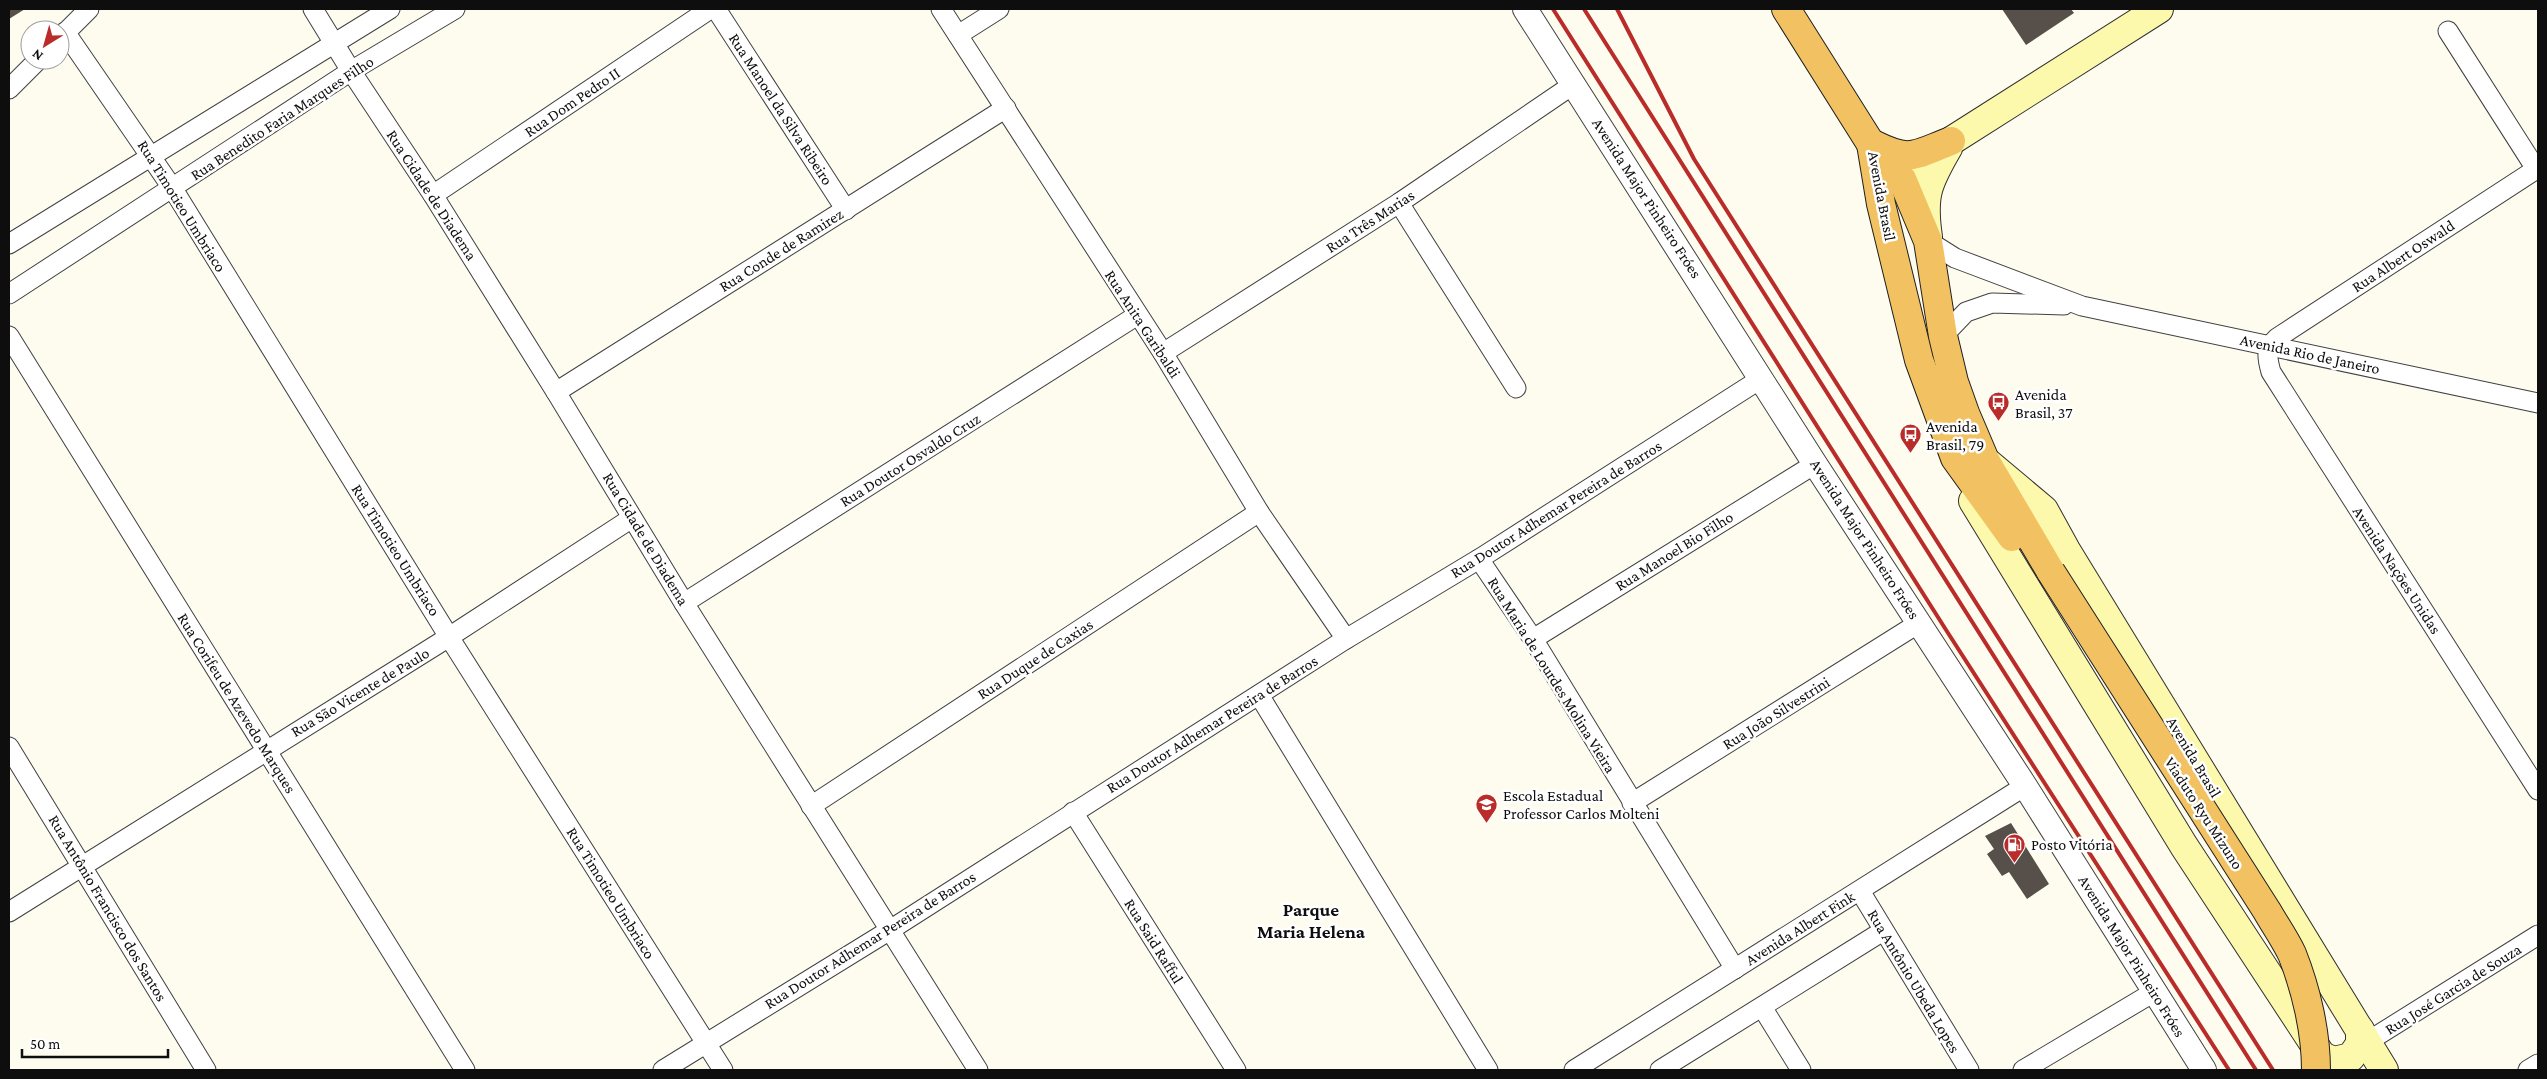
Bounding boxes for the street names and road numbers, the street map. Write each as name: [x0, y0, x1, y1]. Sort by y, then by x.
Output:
street label: Rua Manoel da Silva Ribeiro: [726, 30, 836, 188]
street label: Rua Benedito Faria Marques Filho: [187, 52, 377, 184]
street label: Rua Dom Pedro II: [521, 64, 623, 140]
street label: Avenida Major Pinheiro Fróes: [1588, 115, 1705, 282]
street label: Rua Cidade de Diadema: [384, 127, 481, 264]
street label: Rua Timotieo Umbriaco: [135, 137, 229, 275]
street label: Avenida Brasil: [1865, 150, 1899, 242]
street label: Rua Três Marias: [1323, 186, 1417, 256]
street label: Rua Conde de Ramirez: [716, 205, 846, 295]
street label: Rua Albert Oswald: [2349, 216, 2458, 295]
street label: Rua Anita Garibaldi: [1102, 267, 1184, 381]
street label: Avenida Rio de Janeiro: [2238, 331, 2381, 378]
street label: Rua Doutor Osvaldo Cruz: [837, 410, 983, 510]
street label: Rua Doutor Adhemar Pereira de Barros: [1447, 437, 1665, 581]
street label: Avenida Major Pinheiro Fróes: [1806, 456, 1923, 623]
street label: Rua Cidade de Diadema: [600, 470, 693, 609]
street label: Rua Timotieo Umbriaco: [349, 481, 443, 619]
street label: Avenida Nações Unidas: [2349, 503, 2445, 637]
street label: Rua Manoel Bio Filho: [1612, 508, 1736, 594]
street label: Rua Maria de Lourdes Molina Vieira: [1485, 574, 1620, 776]
street label: Rua Corifeu de Azevedo Marques: [174, 610, 300, 797]
street label: Rua Duque de Caxias: [974, 615, 1096, 703]
street label: Rua São Vicente de Paulo: [288, 644, 432, 740]
street label: Rua Doutor Adhemar Pereira de Barros: [1103, 652, 1321, 796]
street label: Rua João Silvestrini: [1719, 673, 1833, 754]
street label: Avenida Brasil: [2163, 714, 2225, 800]
street label: Viaduto Ryu Mizuno: [2161, 754, 2247, 873]
street label: Rua Antônio Francisco dos Santos: [46, 812, 170, 1004]
street label: Rua Timotieo Umbriaco: [564, 824, 658, 962]
street label: Rua Doutor Adhemar Pereira de Barros: [761, 868, 979, 1012]
street label: Avenida Major Pinheiro Fróes: [2074, 872, 2189, 1040]
street label: Avenida Albert Fink: [1742, 887, 1858, 968]
street label: Rua Said Rafful: [1121, 896, 1187, 986]
street label: Rua Antônio Ubeda Lopes: [1864, 906, 1964, 1056]
street label: Rua José Garcia de Souza: [2382, 940, 2525, 1039]

